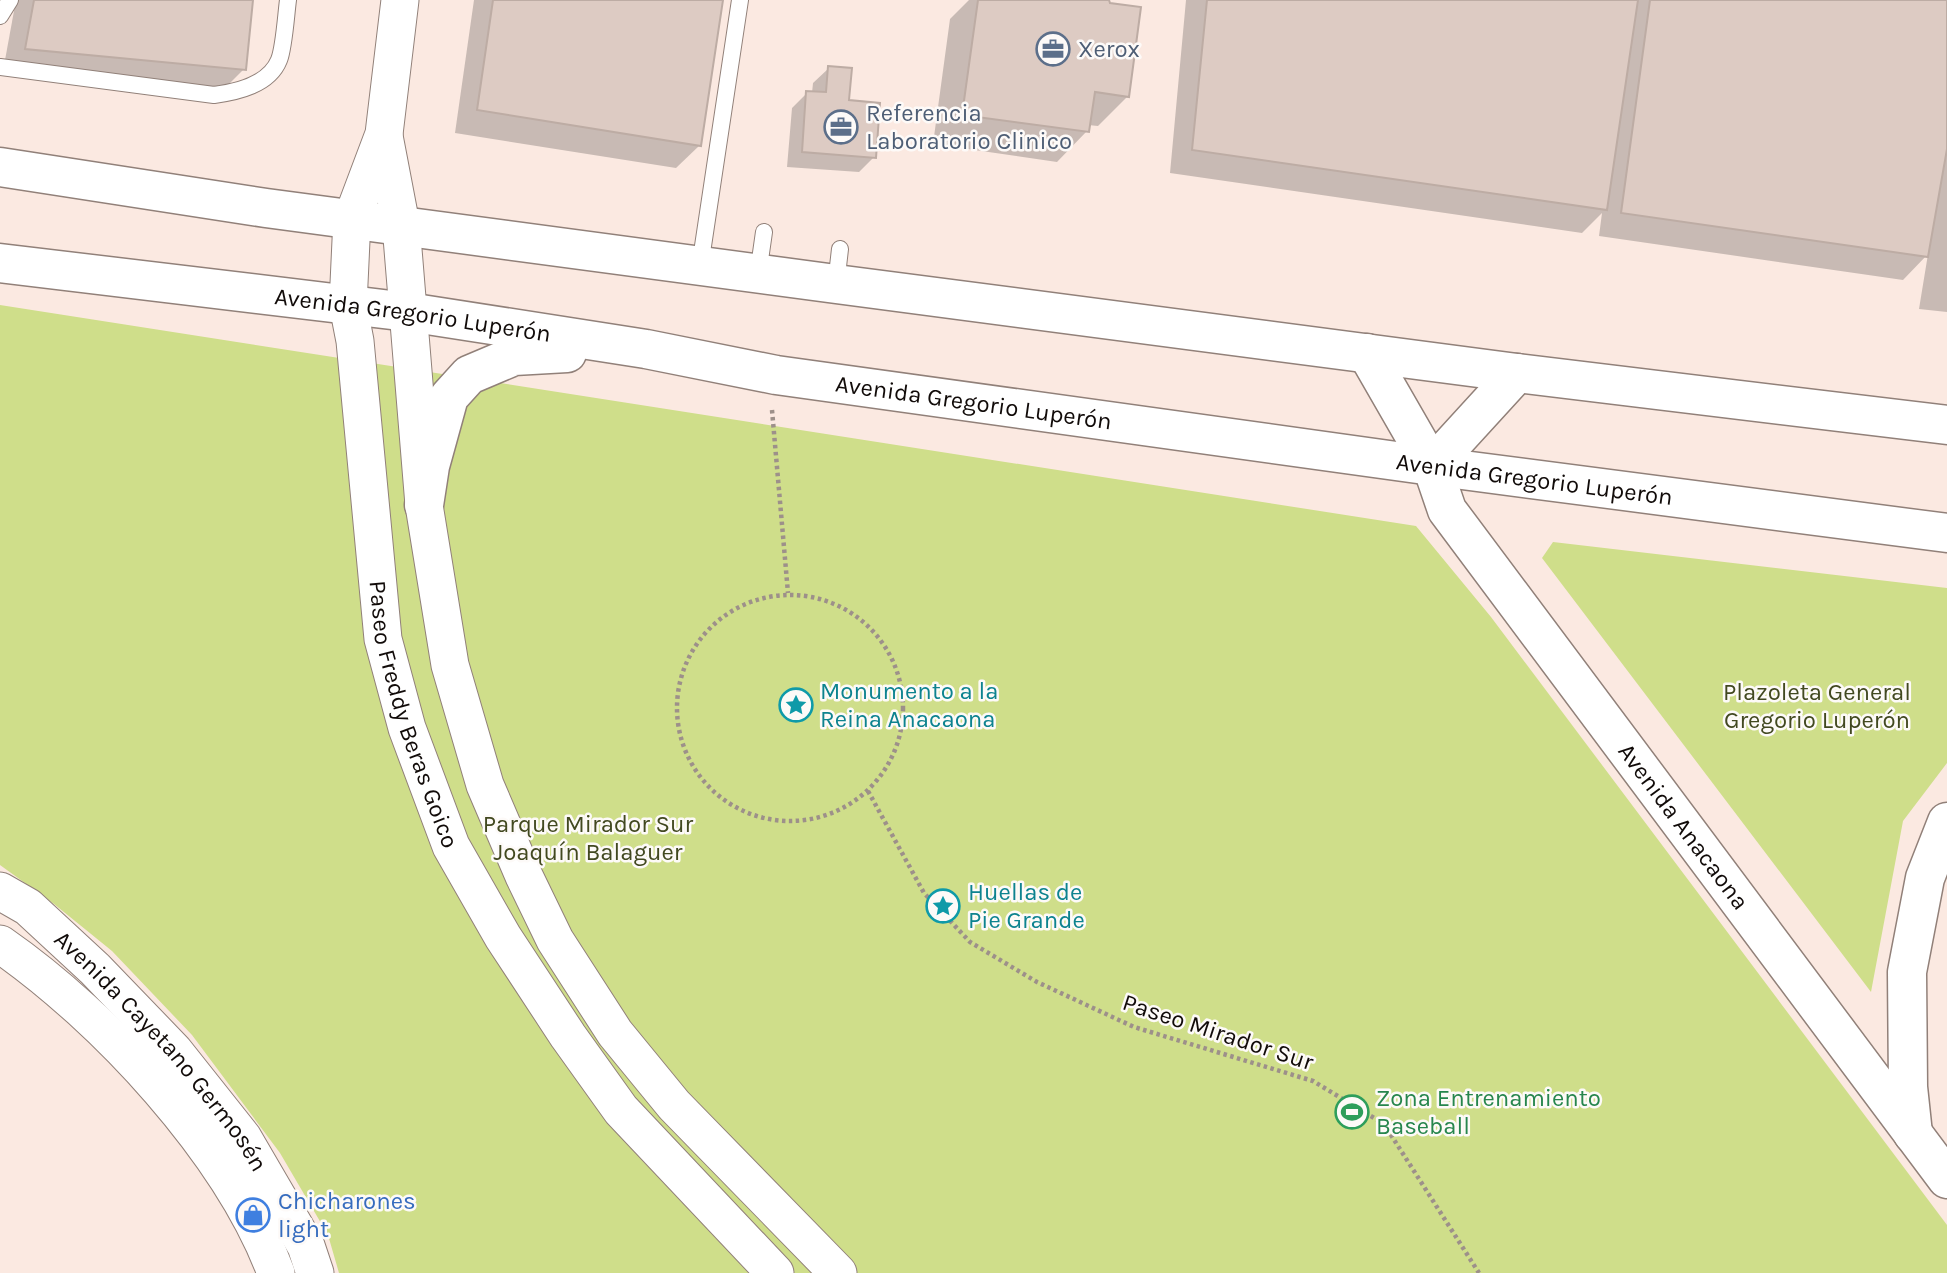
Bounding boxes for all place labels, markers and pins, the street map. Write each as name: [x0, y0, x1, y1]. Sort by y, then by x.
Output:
office icon: Xerox: [1034, 30, 1072, 68]
place label: Xerox: [1078, 35, 1140, 63]
place label: Referencia Laboratorio Clinico: [866, 99, 1072, 155]
office icon: Referencia Laboratorio Clinico: [822, 108, 860, 146]
place label: Monumento a la Reina Anacaona: [820, 677, 998, 733]
place icon: Monumento a la Reina Anacaona: [777, 686, 815, 724]
place label: Huellas de Pie Grande: [968, 878, 1085, 934]
place icon: Huellas de Pie Grande: [924, 887, 962, 925]
place label: Zona Entrenamiento Baseball: [1376, 1084, 1601, 1140]
sports icon: Zona Entrenamiento Baseball: [1333, 1093, 1371, 1131]
place label: Chicharones light: [278, 1187, 416, 1243]
shop icon: Chicharones light: [234, 1196, 272, 1234]

